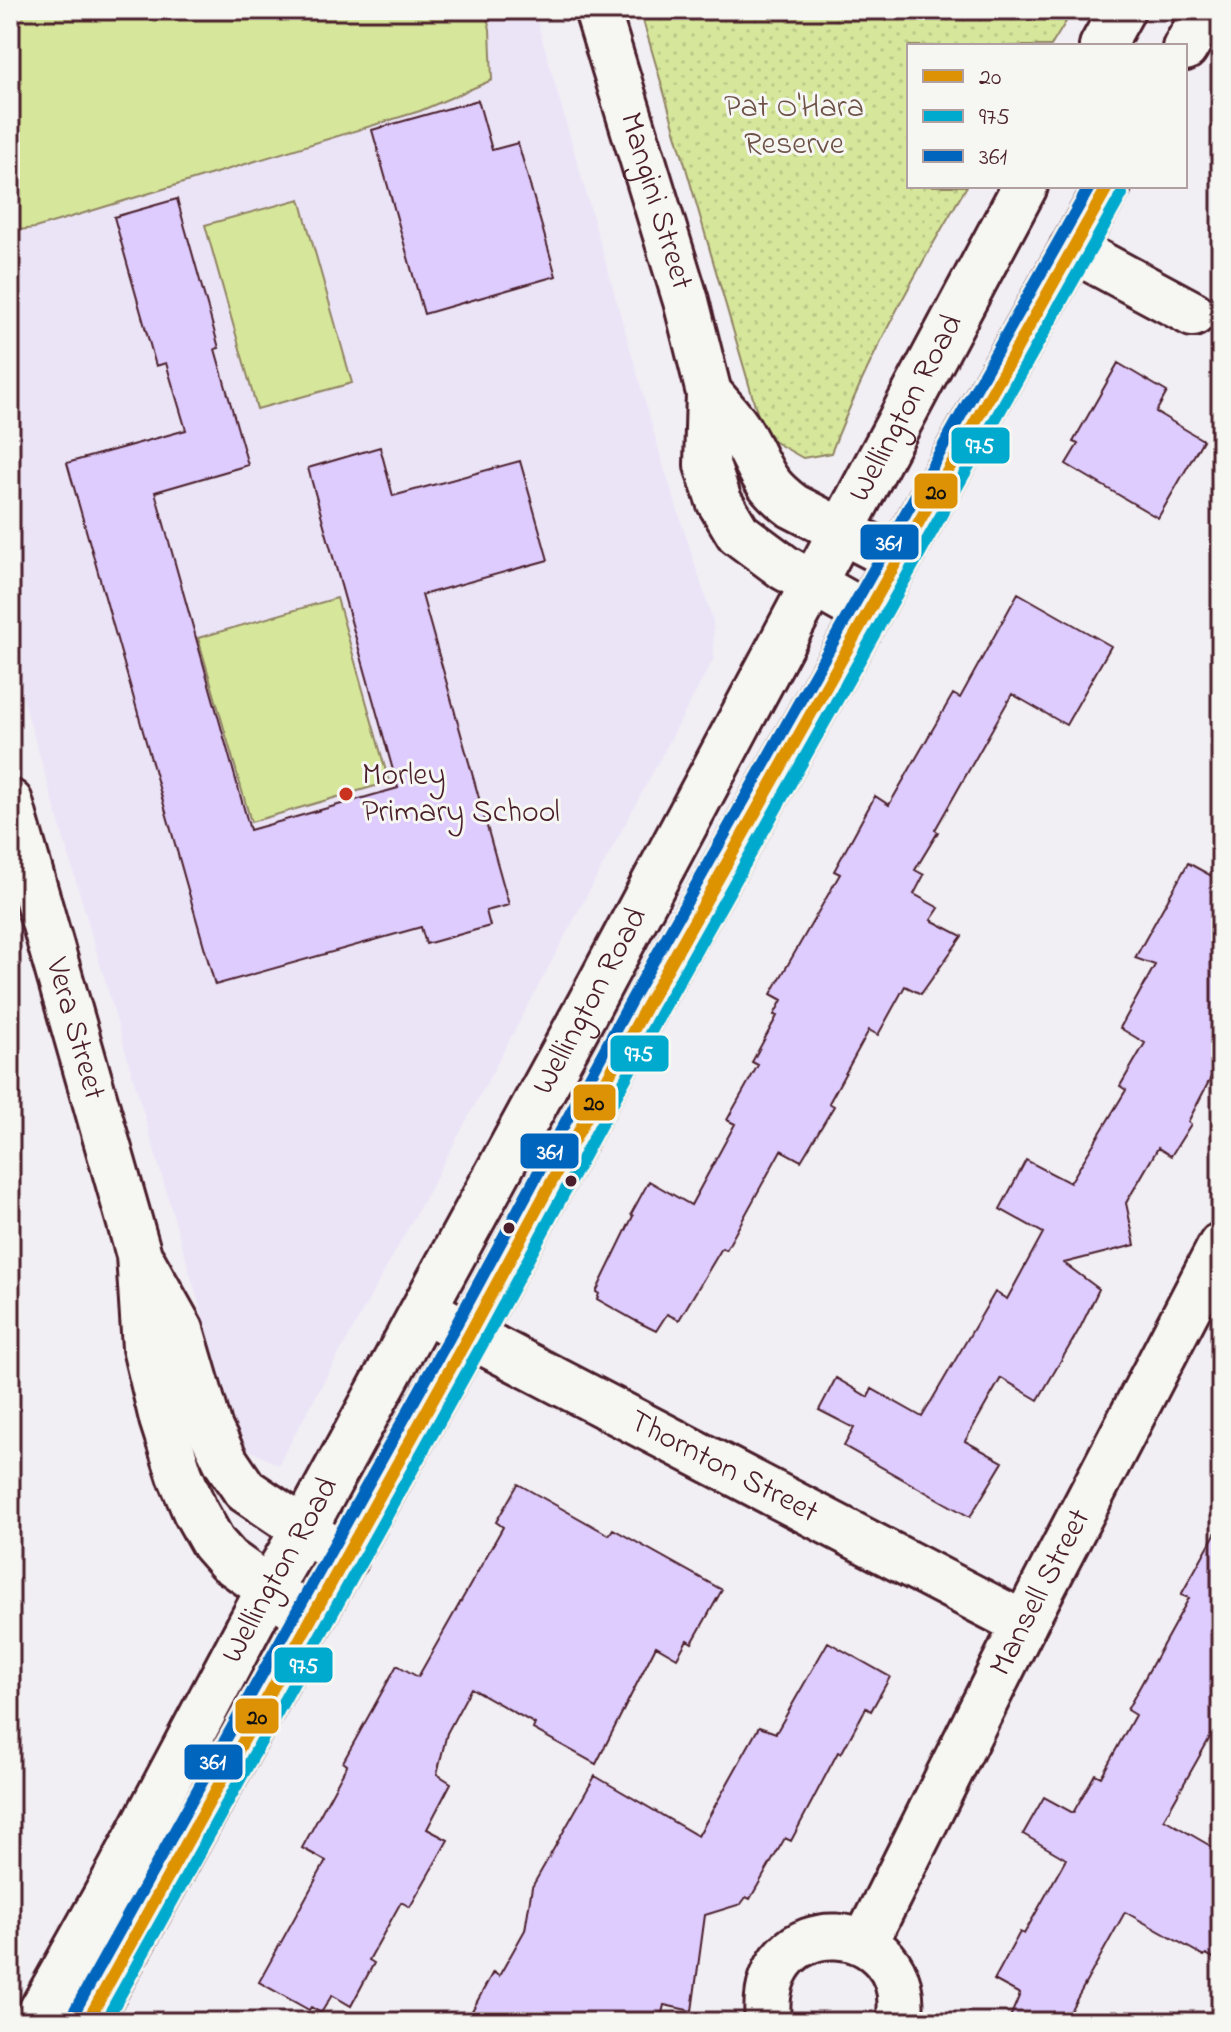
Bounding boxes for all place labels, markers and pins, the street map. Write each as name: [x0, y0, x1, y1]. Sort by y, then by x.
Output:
place label: Morley Primary School: [362, 753, 560, 837]
marker: Morley Primary School: [337, 785, 355, 803]
unlabelled marker: [563, 1173, 579, 1189]
unlabelled marker: [501, 1220, 517, 1236]

